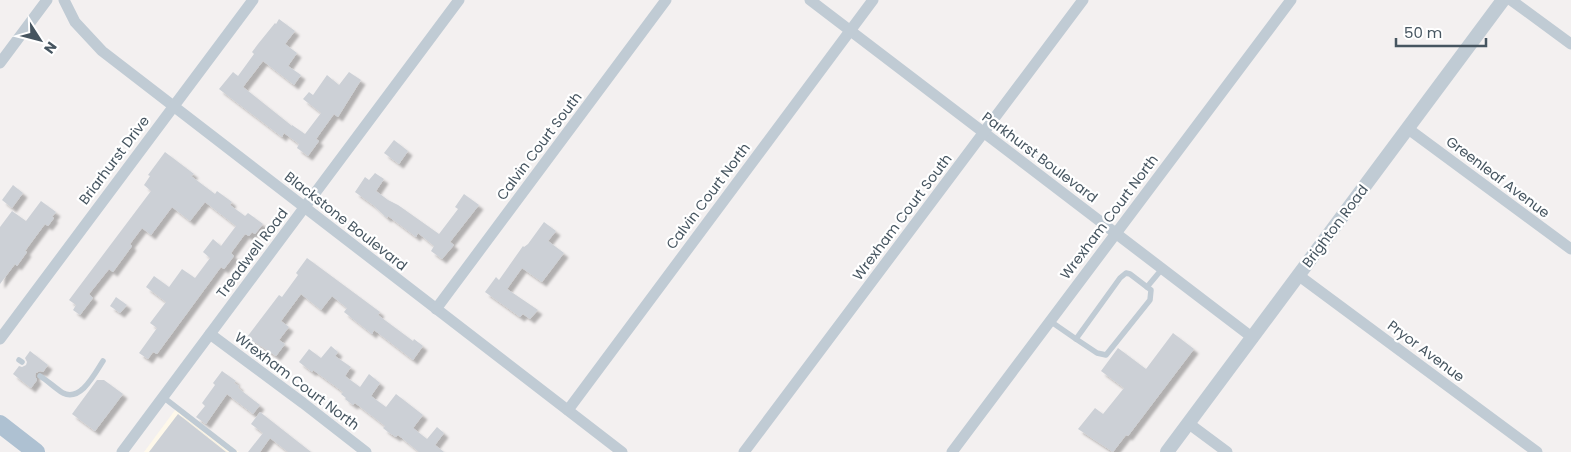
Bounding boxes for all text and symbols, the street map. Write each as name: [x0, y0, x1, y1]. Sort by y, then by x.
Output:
north arrow: [15, 15, 65, 65]
scale bar: [1396, 15, 1486, 47]
text: 50 m: [1404, 22, 1442, 43]
text: N: [39, 38, 62, 58]
street label: Calvin Court South: [492, 88, 586, 204]
street label: Parkhurst Boulevard: [978, 107, 1102, 207]
street label: Briarhurst Drive: [74, 111, 154, 208]
street label: Greenleaf Avenue: [1442, 131, 1554, 223]
street label: Calvin Court North: [661, 139, 755, 253]
street label: Wrexham Court South: [848, 150, 956, 284]
street label: Wrexham Court North: [1055, 150, 1163, 284]
street label: Blackstone Boulevard: [281, 167, 411, 275]
street label: Brighton Road: [1297, 181, 1373, 271]
street label: Treadwell Road: [212, 204, 292, 302]
street label: Pryor Avenue: [1383, 315, 1469, 387]
street label: Wrexham Court North: [230, 327, 364, 435]

